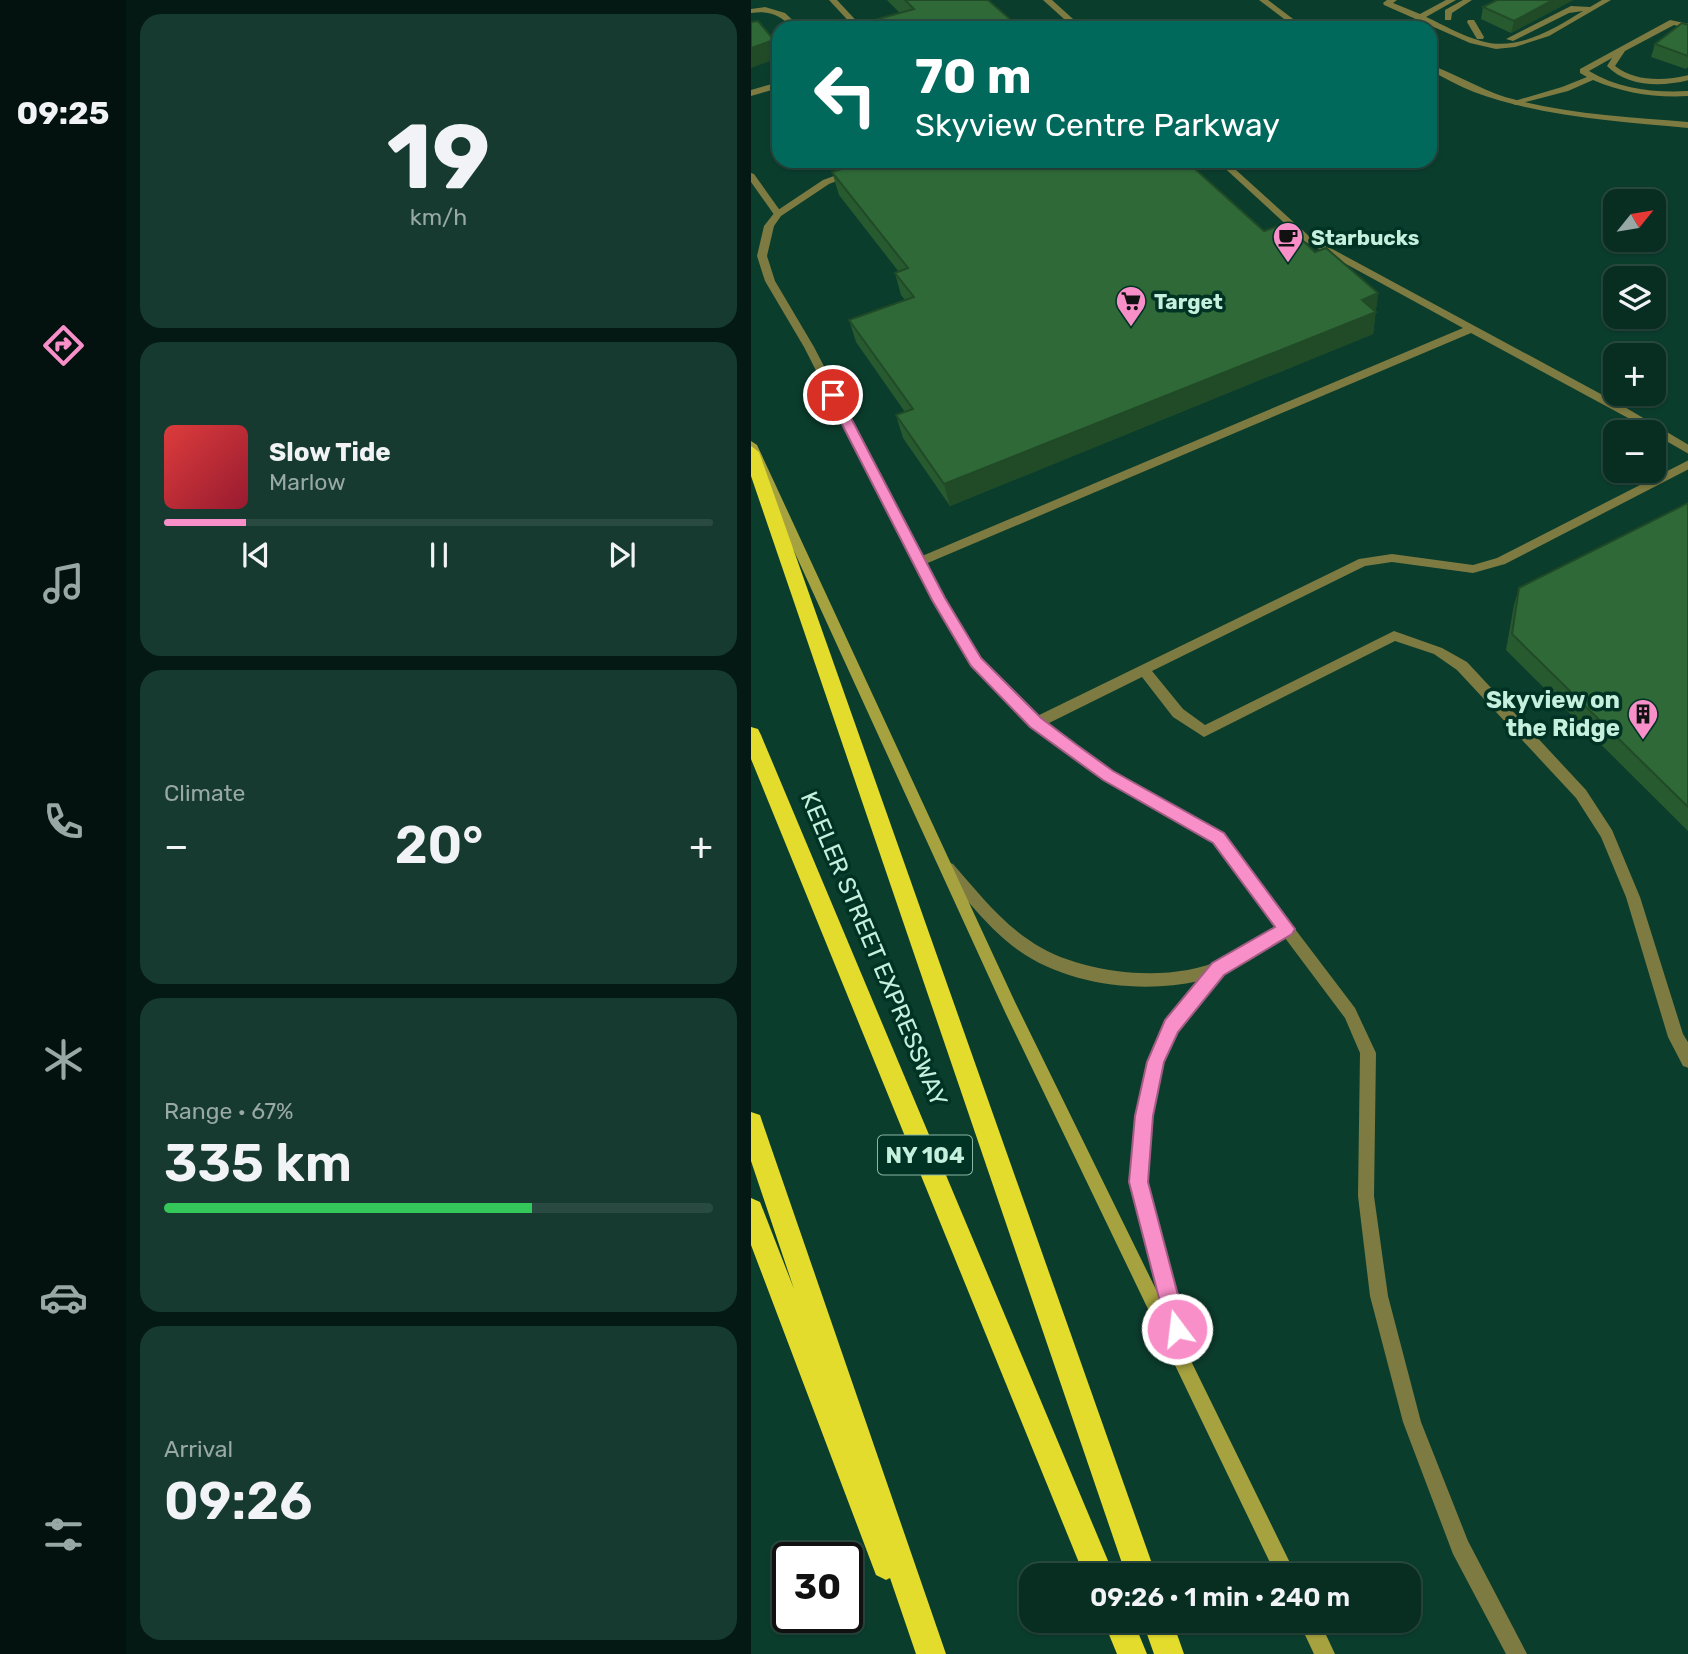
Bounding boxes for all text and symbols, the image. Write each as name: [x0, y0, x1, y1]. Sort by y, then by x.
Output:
text: 70 m: [915, 47, 1032, 105]
icon: left: [800, 49, 891, 140]
text: 09:25: [16, 94, 110, 132]
text: 19: [387, 103, 490, 211]
text: Skyview Centre Parkway: [915, 106, 1280, 144]
north arrow: [1603, 189, 1666, 252]
map controls: [1603, 189, 1666, 483]
text: km/h: [410, 203, 467, 231]
cafe icon: Starbucks: [1271, 220, 1305, 264]
place label: Starbucks: [1311, 225, 1419, 250]
button: layers: [1603, 266, 1666, 329]
supermarket icon: Target: [1114, 284, 1148, 328]
place label: Target: [1154, 289, 1223, 314]
icon: directions: [39, 321, 88, 370]
button: +: [1603, 343, 1666, 406]
pin: [803, 365, 863, 425]
icon: arrive: [814, 376, 852, 414]
button: −: [1603, 420, 1666, 483]
text: Slow Tide: [269, 437, 391, 468]
text: Marlow: [269, 468, 346, 496]
icon: previous: [237, 536, 275, 574]
icon: pause: [420, 536, 458, 574]
icon: next: [603, 536, 641, 574]
icon: music: [39, 559, 88, 608]
place label: Skyview on the Ridge: [1486, 686, 1620, 742]
building icon: Skyview on the Ridge: [1626, 697, 1660, 741]
text: Climate: [164, 779, 245, 807]
street label: KEELER STREET EXPRESSWAY: [795, 787, 953, 1111]
icon: phone: [39, 797, 88, 846]
text: 20°: [395, 814, 483, 876]
text: −: [164, 823, 189, 869]
text: +: [689, 823, 713, 869]
icon: climate: [39, 1035, 88, 1084]
text: Range · 67%: [164, 1097, 294, 1125]
text: 335 km: [164, 1132, 352, 1194]
road number: NY 104: [878, 1136, 972, 1174]
icon: car: [39, 1273, 88, 1322]
position arrow: [1140, 1292, 1214, 1366]
text: Arrival: [164, 1435, 233, 1463]
text: 09:26: [164, 1470, 312, 1532]
icon: filters: [39, 1510, 88, 1559]
speed limit sign: 30: [772, 1542, 863, 1633]
text: 09:26 · 1 min · 240 m: [1090, 1582, 1350, 1613]

